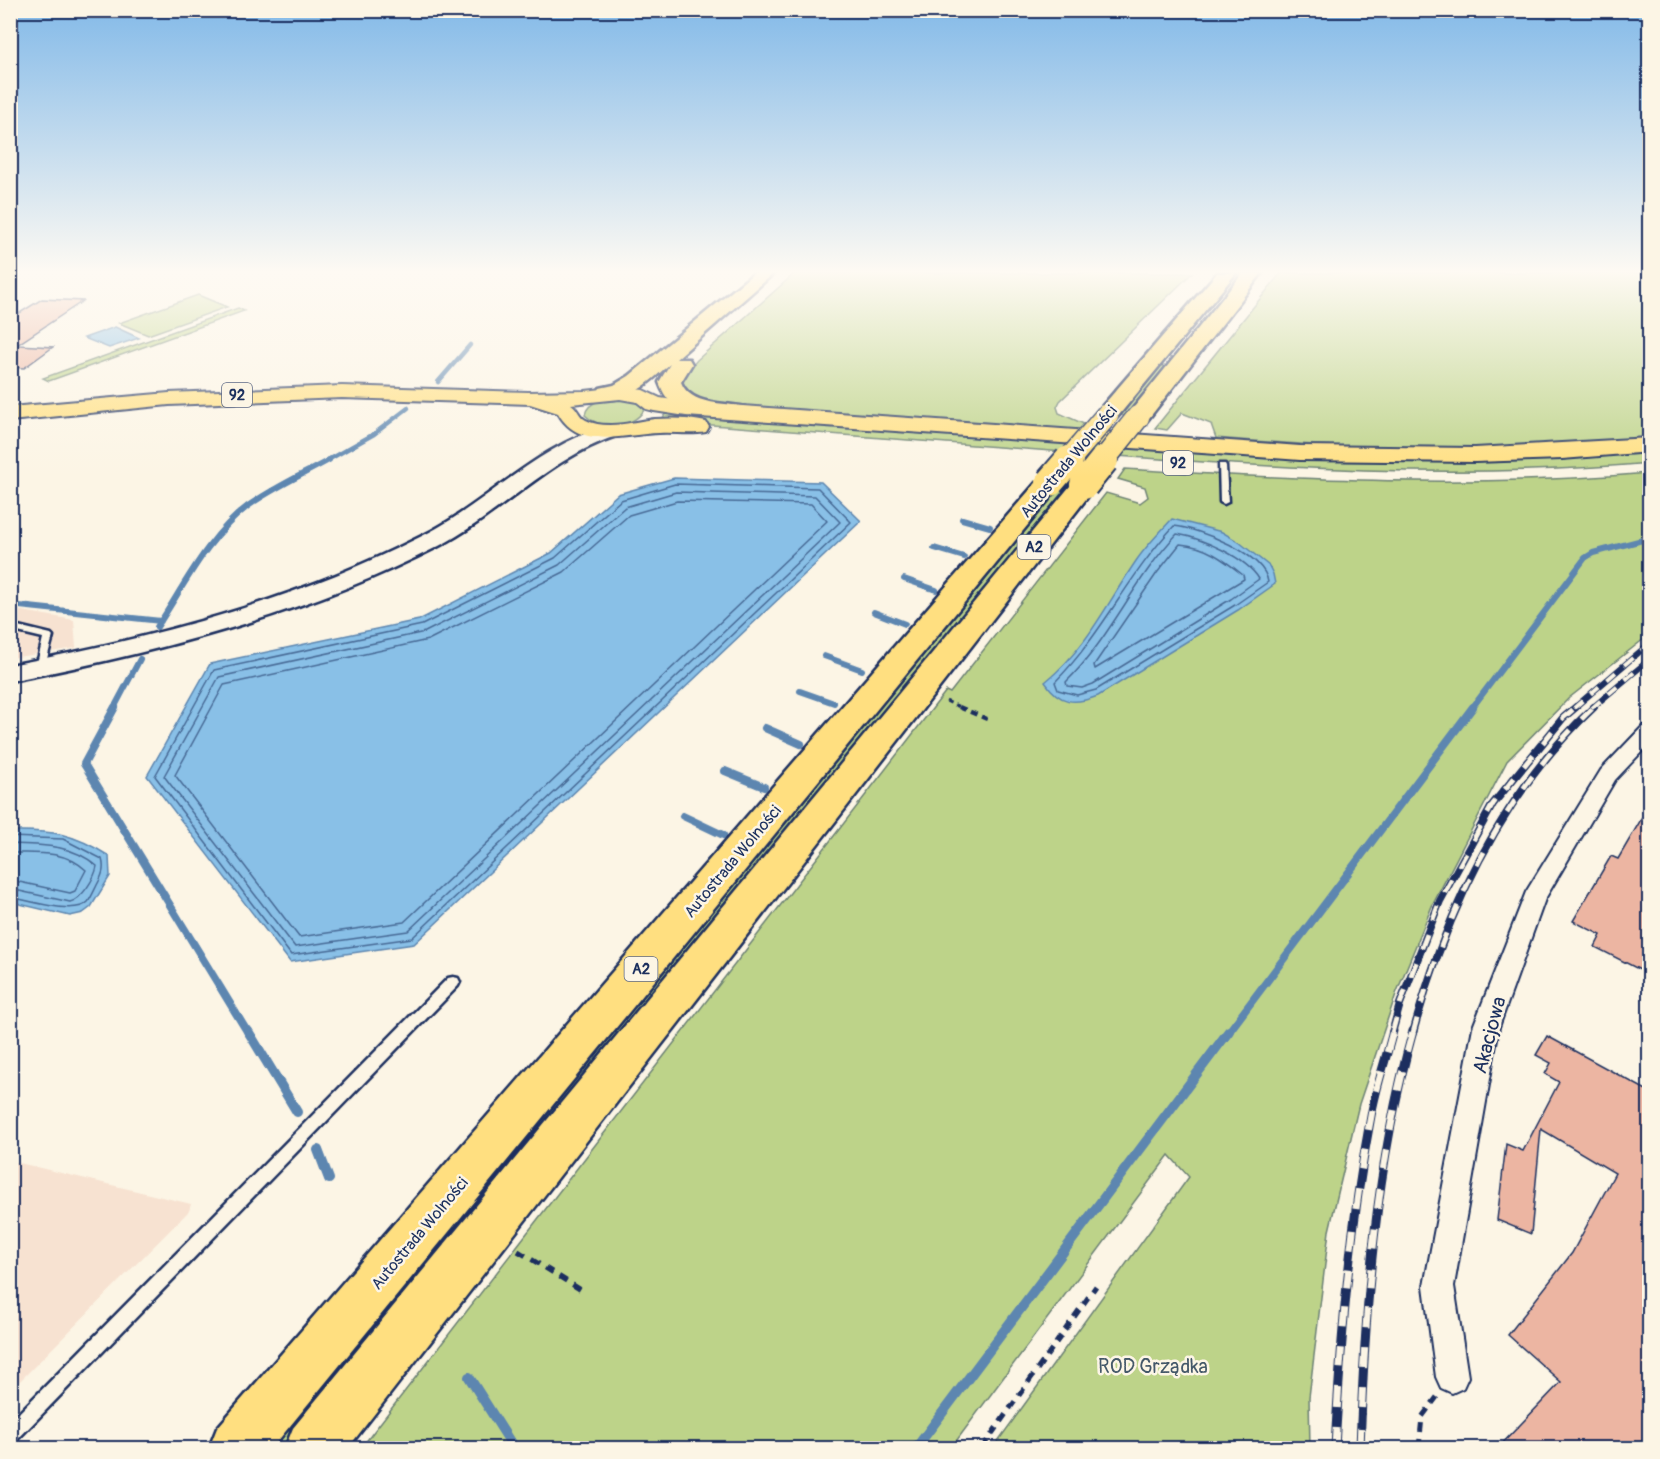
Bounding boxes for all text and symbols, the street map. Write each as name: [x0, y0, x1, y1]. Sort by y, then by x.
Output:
road number: 92: [222, 383, 252, 407]
street label: Autostrada Wolności: [1016, 401, 1122, 522]
road number: 92: [1163, 451, 1193, 475]
road number: A2: [1018, 535, 1050, 559]
street label: Autostrada Wolności: [680, 801, 786, 922]
road number: A2: [624, 957, 658, 981]
street label: Akacjowa: [1467, 994, 1512, 1076]
street label: Autostrada Wolności: [367, 1173, 473, 1294]
park label: ROD Grządka: [1098, 1354, 1208, 1379]

